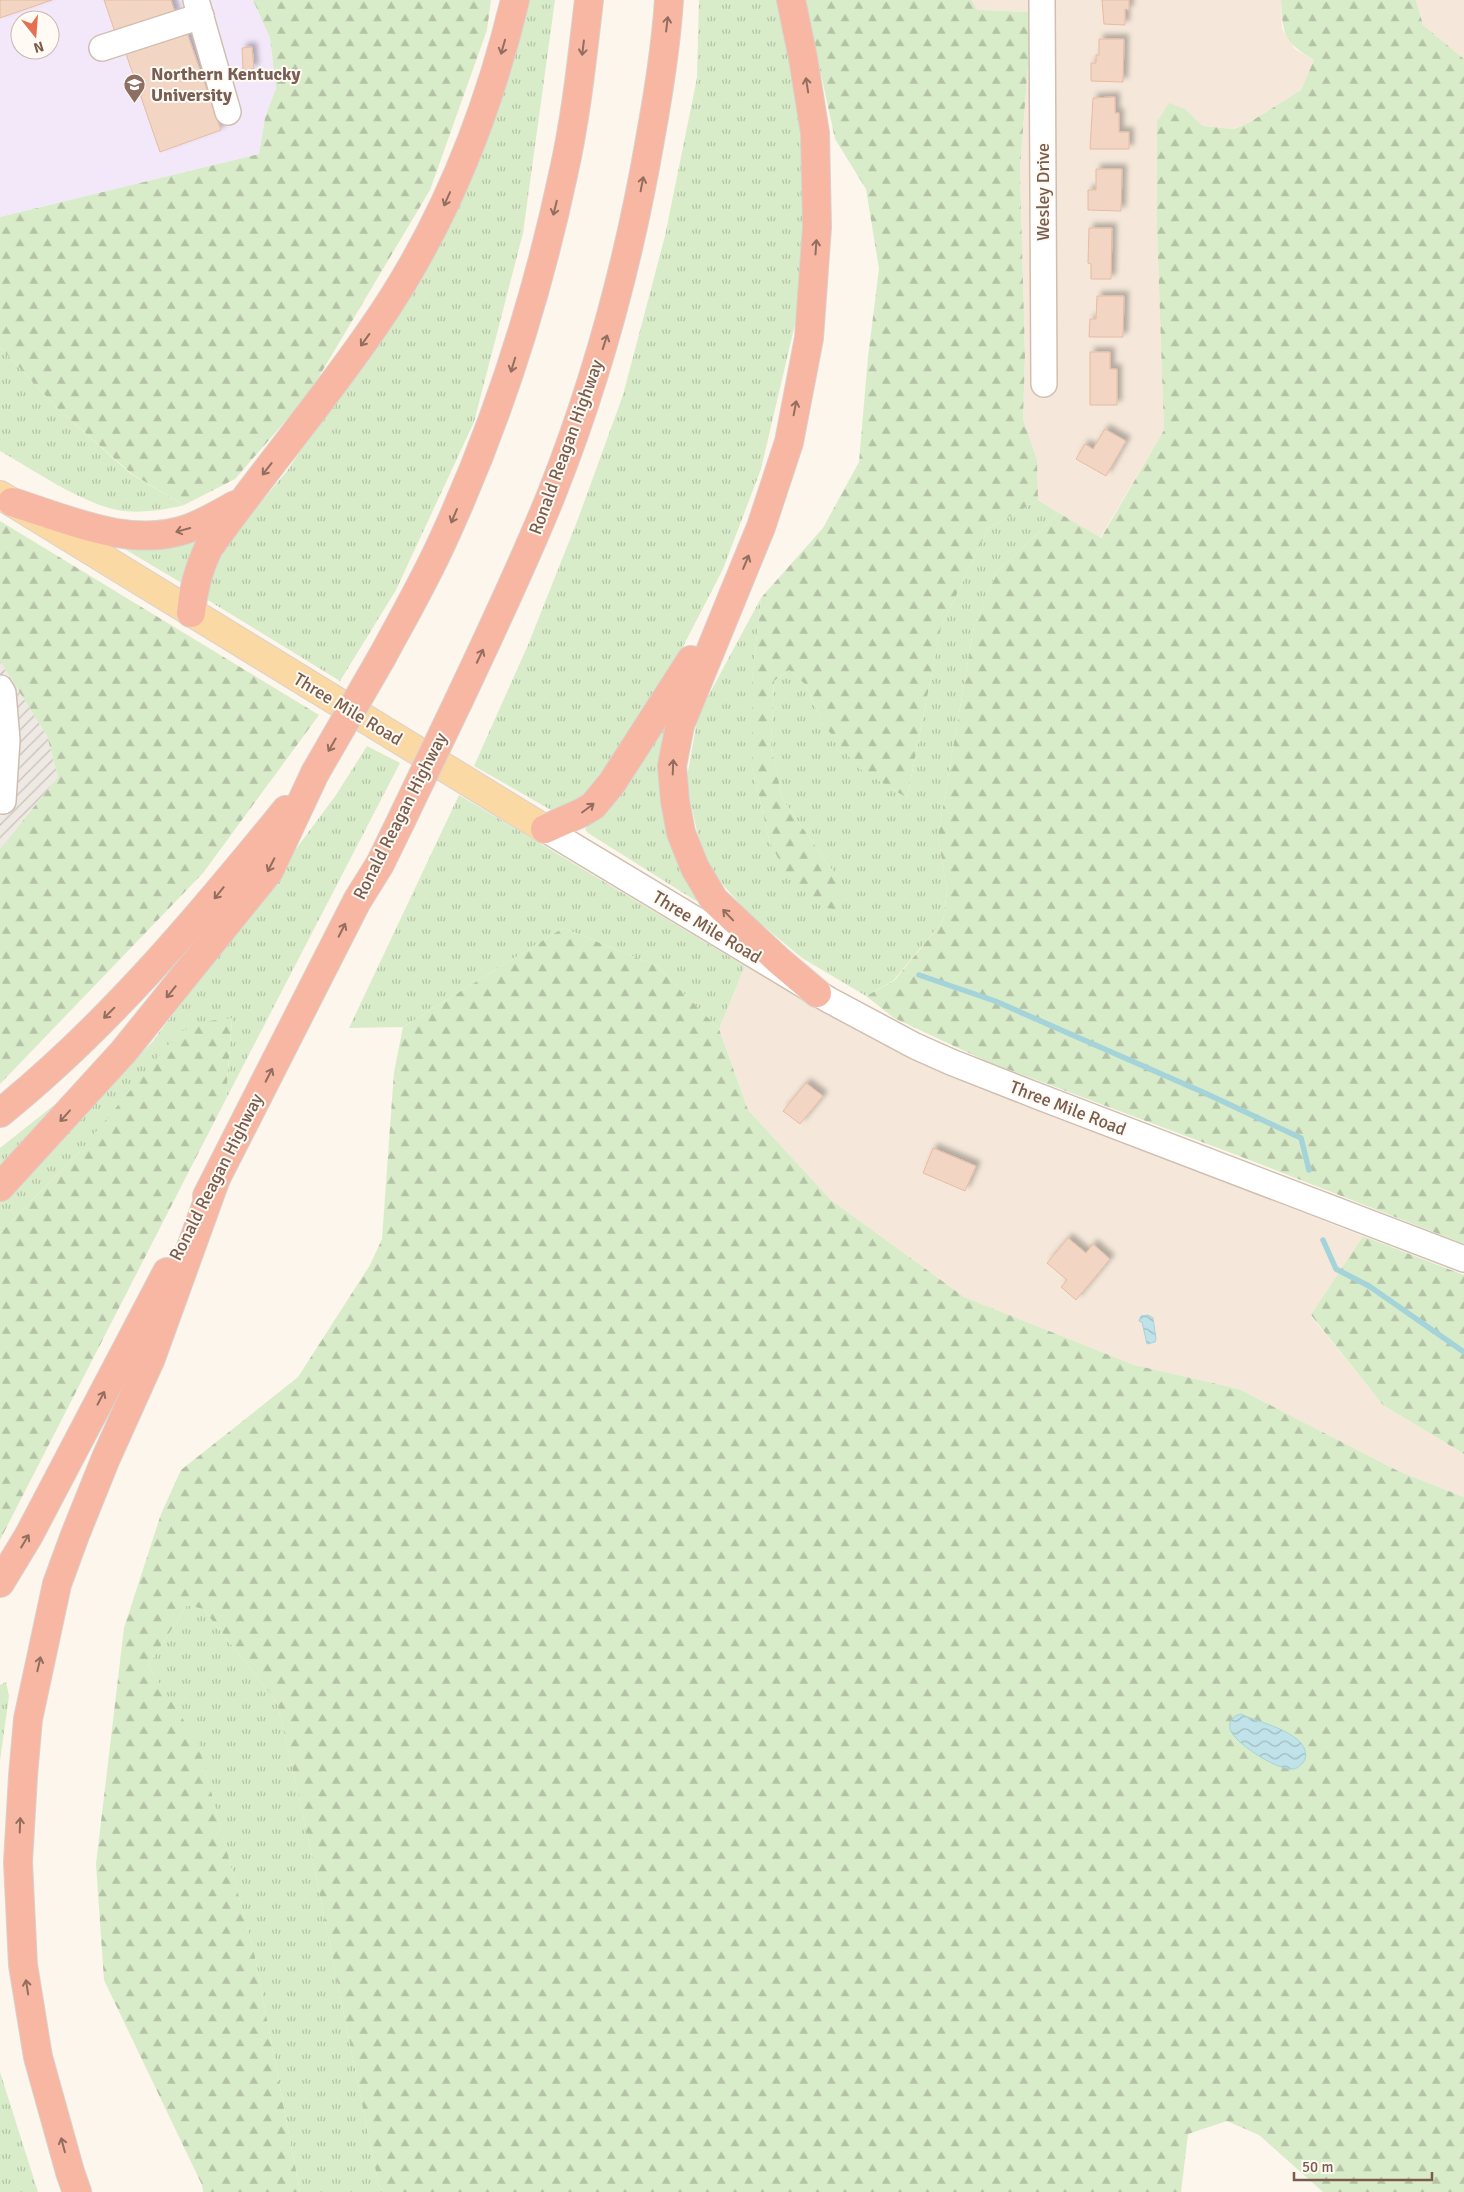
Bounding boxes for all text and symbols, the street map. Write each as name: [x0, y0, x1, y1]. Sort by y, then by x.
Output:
north arrow: [10, 10, 60, 60]
one-way arrow: [662, 16, 672, 32]
text: N: [32, 37, 46, 57]
one-way arrow: [498, 39, 508, 55]
one-way arrow: [578, 40, 588, 56]
place label: Northern Kentucky University: [151, 63, 300, 106]
school or university icon: Northern Kentucky University: [123, 72, 147, 103]
one-way arrow: [802, 78, 812, 94]
street label: Wesley Drive: [1032, 143, 1054, 241]
one-way arrow: [638, 177, 647, 193]
one-way arrow: [441, 191, 451, 206]
one-way arrow: [550, 200, 559, 216]
one-way arrow: [811, 239, 821, 255]
one-way arrow: [360, 332, 370, 346]
one-way arrow: [600, 335, 610, 351]
street label: Ronald Reagan Highway: [524, 356, 608, 538]
one-way arrow: [507, 357, 517, 373]
one-way arrow: [791, 400, 801, 416]
one-way arrow: [262, 462, 272, 476]
one-way arrow: [448, 508, 458, 523]
one-way arrow: [176, 525, 192, 535]
one-way arrow: [743, 555, 752, 570]
one-way arrow: [476, 649, 485, 664]
street label: Three Mile Road: [290, 668, 406, 750]
street label: Ronald Reagan Highway: [348, 728, 452, 903]
one-way arrow: [326, 737, 336, 751]
one-way arrow: [668, 759, 677, 775]
one-way arrow: [581, 803, 595, 813]
one-way arrow: [266, 857, 275, 872]
one-way arrow: [213, 886, 224, 899]
street label: Three Mile Road: [649, 886, 765, 968]
one-way arrow: [722, 908, 734, 921]
one-way arrow: [338, 923, 347, 938]
one-way arrow: [166, 986, 177, 999]
one-way arrow: [102, 1007, 115, 1019]
one-way arrow: [264, 1067, 274, 1082]
street label: Three Mile Road: [1007, 1076, 1129, 1140]
street label: Ronald Reagan Highway: [164, 1089, 268, 1264]
one-way arrow: [59, 1109, 71, 1122]
one-way arrow: [97, 1391, 106, 1406]
one-way arrow: [20, 1535, 30, 1549]
one-way arrow: [35, 1656, 44, 1672]
one-way arrow: [15, 1817, 24, 1833]
one-way arrow: [22, 1980, 32, 1996]
one-way arrow: [58, 2138, 67, 2154]
scale bar: [1294, 2150, 1432, 2182]
text: 50 m: [1302, 2158, 1333, 2176]

